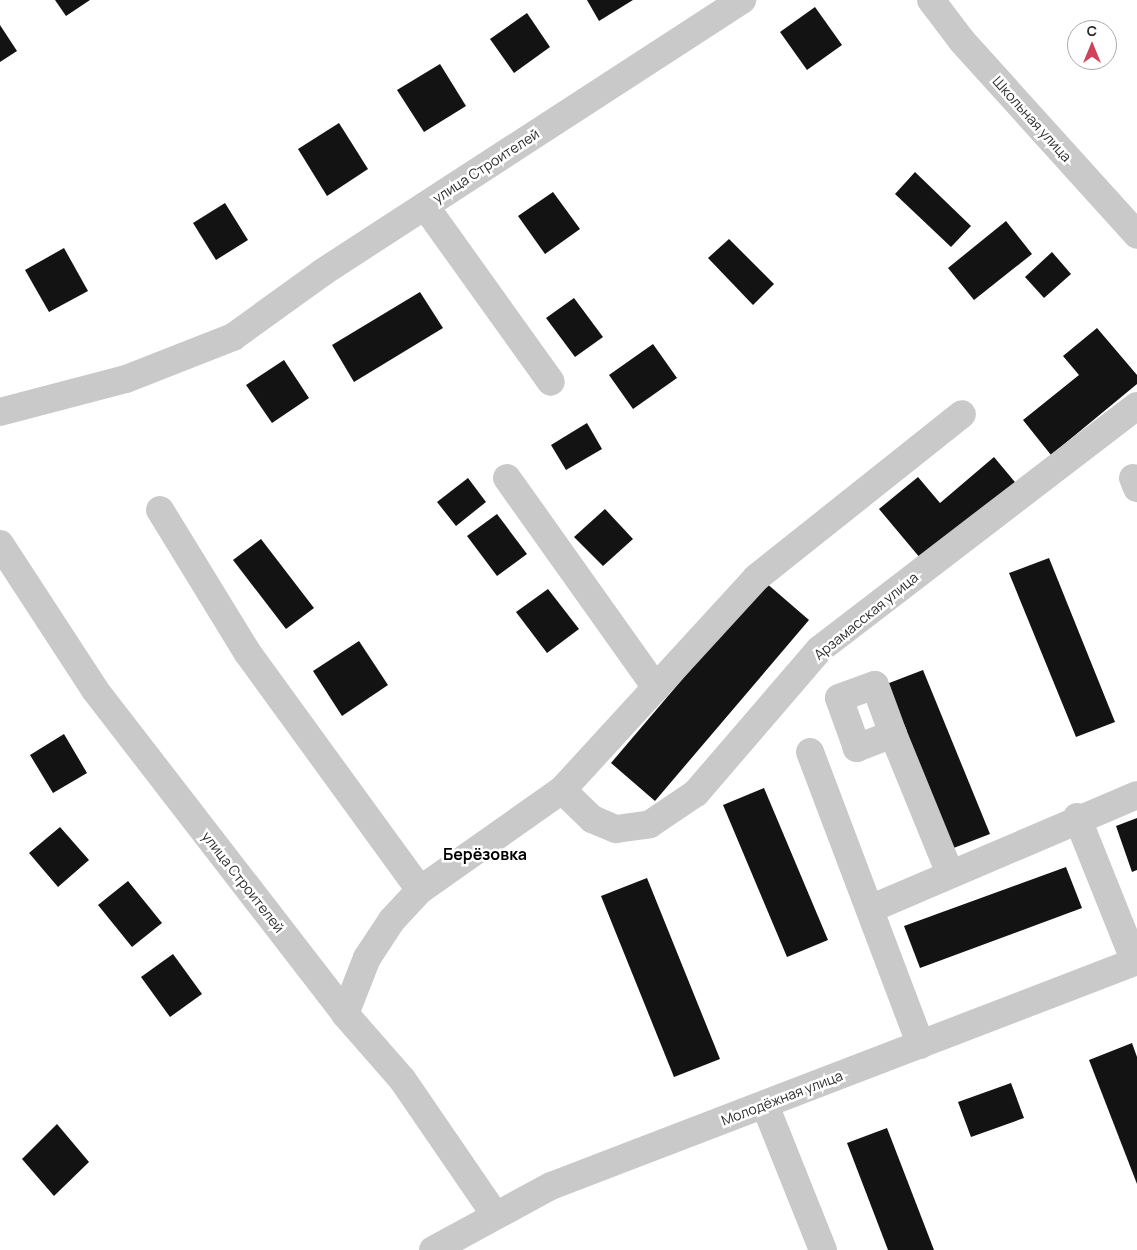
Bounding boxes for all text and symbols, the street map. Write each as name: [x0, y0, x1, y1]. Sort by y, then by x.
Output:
north arrow: [1067, 20, 1117, 70]
text: С: [1087, 21, 1097, 40]
street label: Школьная улица: [989, 73, 1075, 165]
street label: улица Строителей: [430, 125, 542, 207]
street label: Арзамасская улица: [810, 569, 922, 663]
street label: улица Строителей: [198, 828, 288, 936]
district label: Берёзовка: [443, 844, 527, 864]
street label: Молодёжная улица: [719, 1067, 845, 1129]

